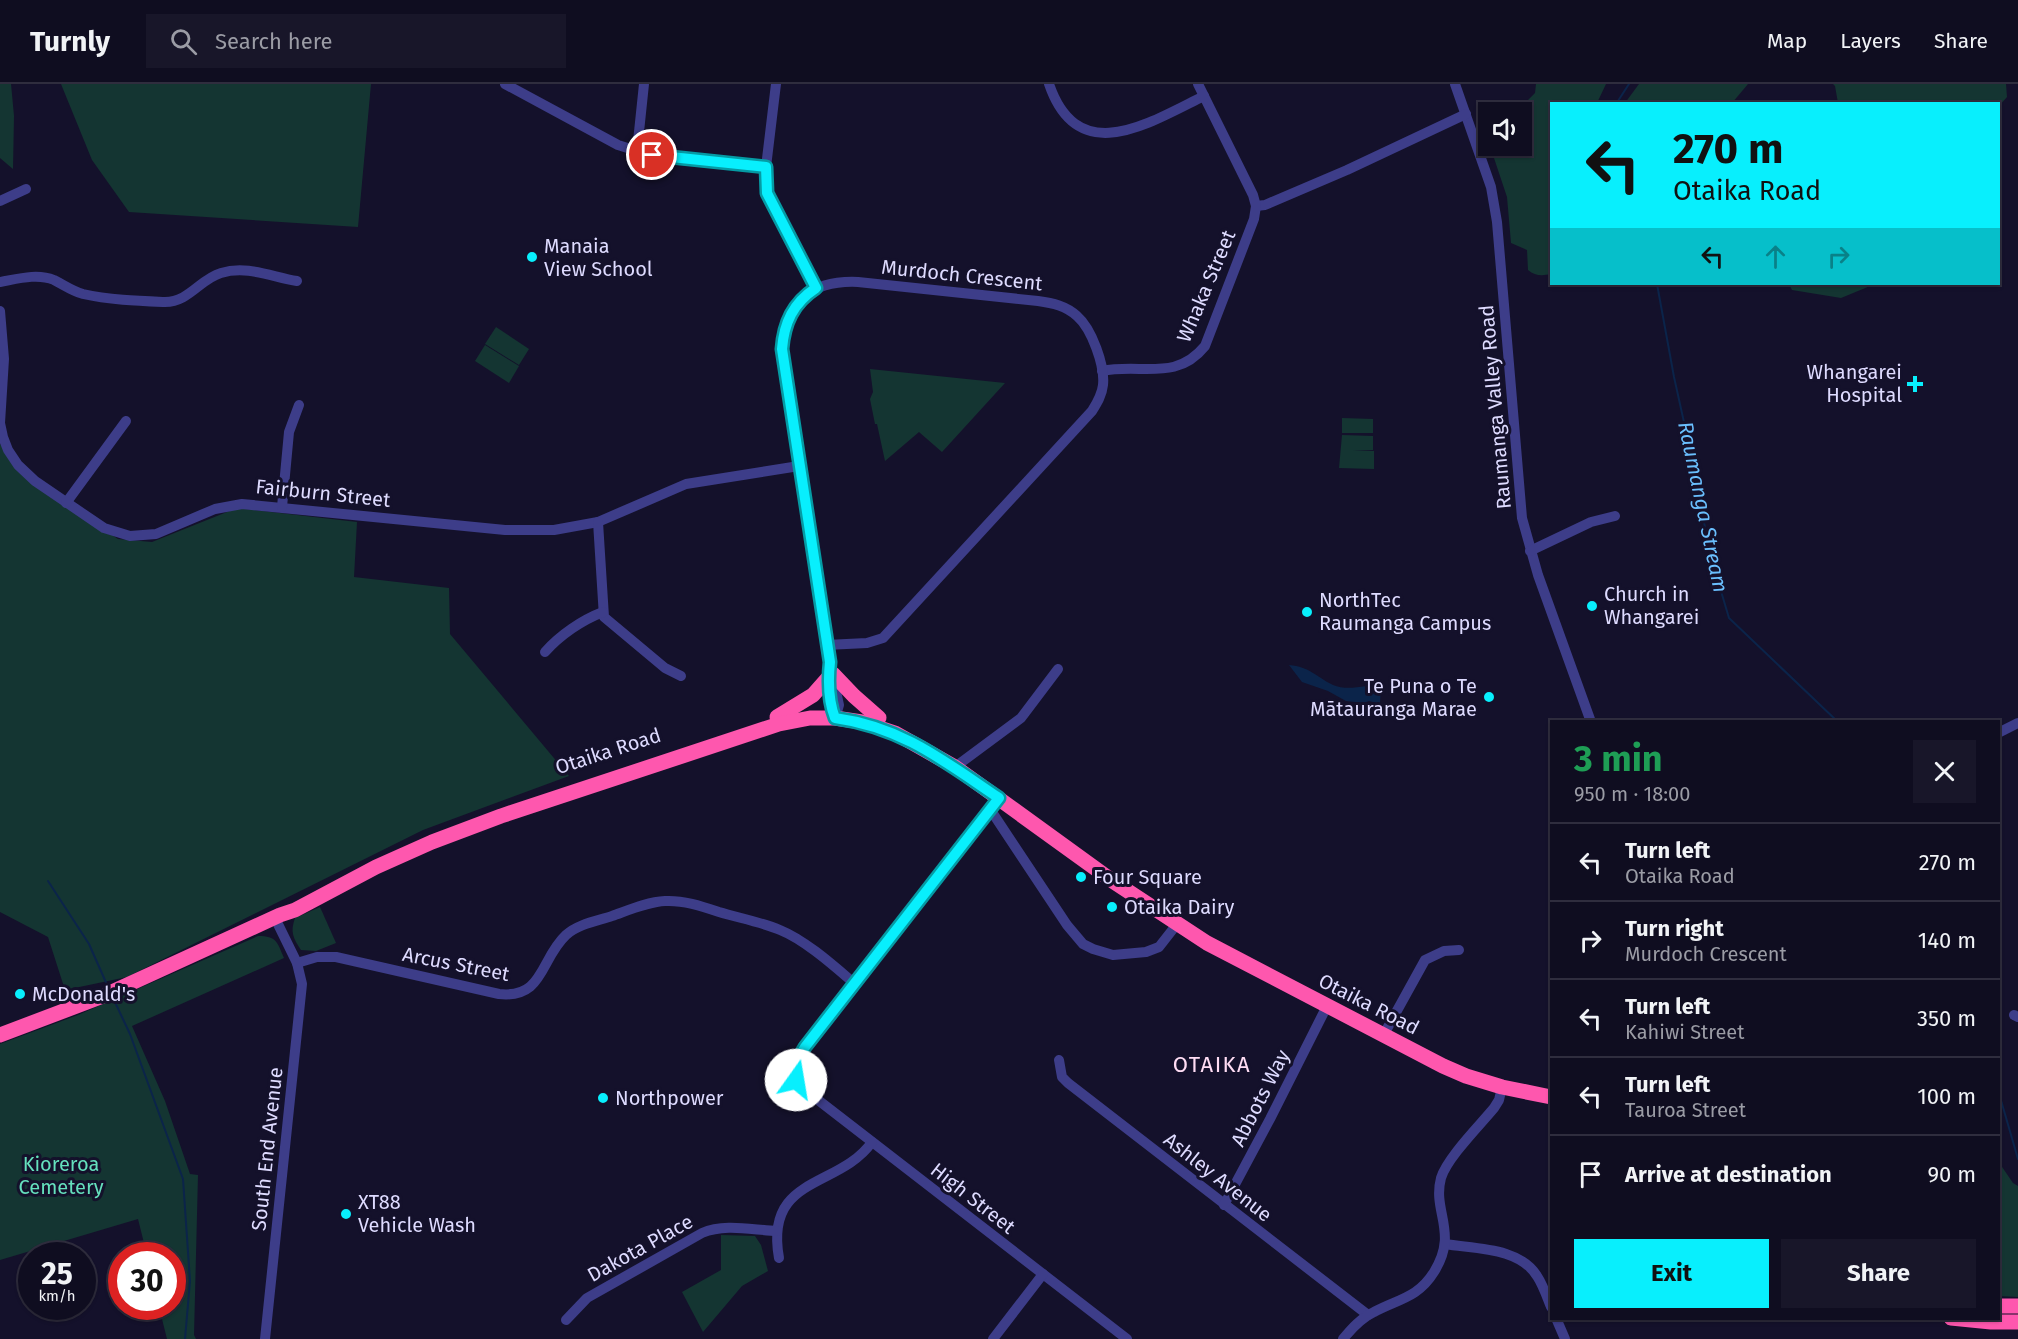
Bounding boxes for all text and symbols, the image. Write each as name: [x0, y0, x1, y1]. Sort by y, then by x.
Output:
search box: [146, 14, 566, 68]
text: Turnly: [30, 25, 110, 58]
icon: search: [167, 25, 200, 58]
text: Search here: [215, 28, 332, 55]
text: Map: [1767, 28, 1807, 54]
text: Layers: [1840, 28, 1901, 54]
text: Share: [1934, 28, 1988, 54]
map controls: [1478, 102, 1532, 156]
button: sound: [1478, 102, 1532, 156]
text: 270 m: [1673, 124, 1784, 174]
icon: left: [1574, 126, 1652, 204]
pin: [626, 129, 677, 180]
icon: arrive: [635, 138, 668, 171]
text: Otaika Road: [1673, 175, 1821, 207]
street label: Whaka Street: [1172, 226, 1241, 346]
place label: Manaia View School: [544, 234, 653, 281]
icon: left: [1696, 240, 1729, 273]
icon: ahead: [1759, 240, 1792, 273]
icon: right: [1822, 240, 1855, 273]
marker: Manaia View School: [525, 250, 539, 264]
street label: Murdoch Crescent: [880, 255, 1044, 295]
street label: Raumanga Valley Road: [1474, 304, 1516, 510]
place label: Whangarei Hospital: [1807, 360, 1902, 407]
marker: Whangarei Hospital: [1906, 375, 1924, 393]
water label: Raumanga Stream: [1672, 419, 1734, 595]
street label: Fairburn Street: [254, 474, 392, 512]
place label: Church in Whangarei: [1604, 582, 1699, 629]
place label: NorthTec Raumanga Campus: [1319, 588, 1491, 635]
marker: Church in Whangarei: [1585, 599, 1599, 613]
marker: NorthTec Raumanga Campus: [1300, 605, 1314, 619]
place label: Te Puna o Te Mātauranga Marae: [1310, 674, 1477, 721]
marker: Te Puna o Te Mātauranga Marae: [1482, 690, 1496, 704]
street label: Otaika Road: [552, 723, 664, 779]
text: 3 min: [1574, 737, 1663, 781]
button: close: [1913, 740, 1976, 803]
text: 950 m · 18:00: [1574, 782, 1690, 806]
text: Turn left: [1625, 837, 1710, 864]
icon: left: [1574, 846, 1607, 879]
text: 270 m: [1919, 849, 1976, 876]
text: Otaika Road: [1625, 864, 1735, 888]
place label: Four Square: [1093, 865, 1202, 889]
marker: Four Square: [1074, 870, 1088, 884]
place label: Otaika Dairy: [1124, 895, 1234, 919]
marker: Otaika Dairy: [1105, 900, 1119, 914]
text: Turn right: [1625, 915, 1724, 942]
icon: right: [1574, 924, 1607, 957]
text: 140 m: [1918, 927, 1976, 954]
street label: Arcus Street: [400, 942, 512, 986]
text: Murdoch Crescent: [1625, 942, 1787, 966]
street label: Otaika Road: [1315, 968, 1423, 1040]
place label: McDonald's: [32, 982, 135, 1006]
marker: McDonald's: [13, 987, 27, 1001]
text: Turn left: [1625, 993, 1710, 1020]
icon: left: [1574, 1002, 1607, 1035]
text: 350 m: [1917, 1005, 1976, 1032]
text: Kahiwi Street: [1625, 1020, 1744, 1044]
street label: Abbots Way: [1225, 1046, 1295, 1150]
position arrow: [764, 1048, 828, 1112]
district label: OTAIKA: [1173, 1051, 1251, 1078]
street label: South End Avenue: [246, 1066, 288, 1232]
text: Turn left: [1625, 1071, 1710, 1098]
icon: left: [1574, 1080, 1607, 1113]
text: 100 m: [1917, 1083, 1976, 1110]
place label: Northpower: [615, 1086, 724, 1110]
marker: Northpower: [596, 1091, 610, 1105]
text: Tauroa Street: [1625, 1098, 1746, 1122]
street label: Ashley Avenue: [1159, 1127, 1277, 1227]
park label: Kioreroa Cemetery: [18, 1152, 104, 1199]
street label: High Street: [926, 1157, 1021, 1239]
icon: arrive: [1574, 1158, 1607, 1191]
text: Arrive at destination: [1625, 1161, 1832, 1188]
text: 90 m: [1927, 1161, 1976, 1188]
place label: XT88 Vehicle Wash: [358, 1190, 476, 1237]
marker: XT88 Vehicle Wash: [339, 1207, 353, 1221]
street label: Dakota Place: [583, 1209, 697, 1287]
button: Exit: [1574, 1239, 1769, 1308]
button: Share: [1781, 1239, 1976, 1308]
speed limit sign: 30: [108, 1242, 186, 1320]
text: 25: [41, 1256, 73, 1292]
text: km/h: [38, 1287, 76, 1305]

